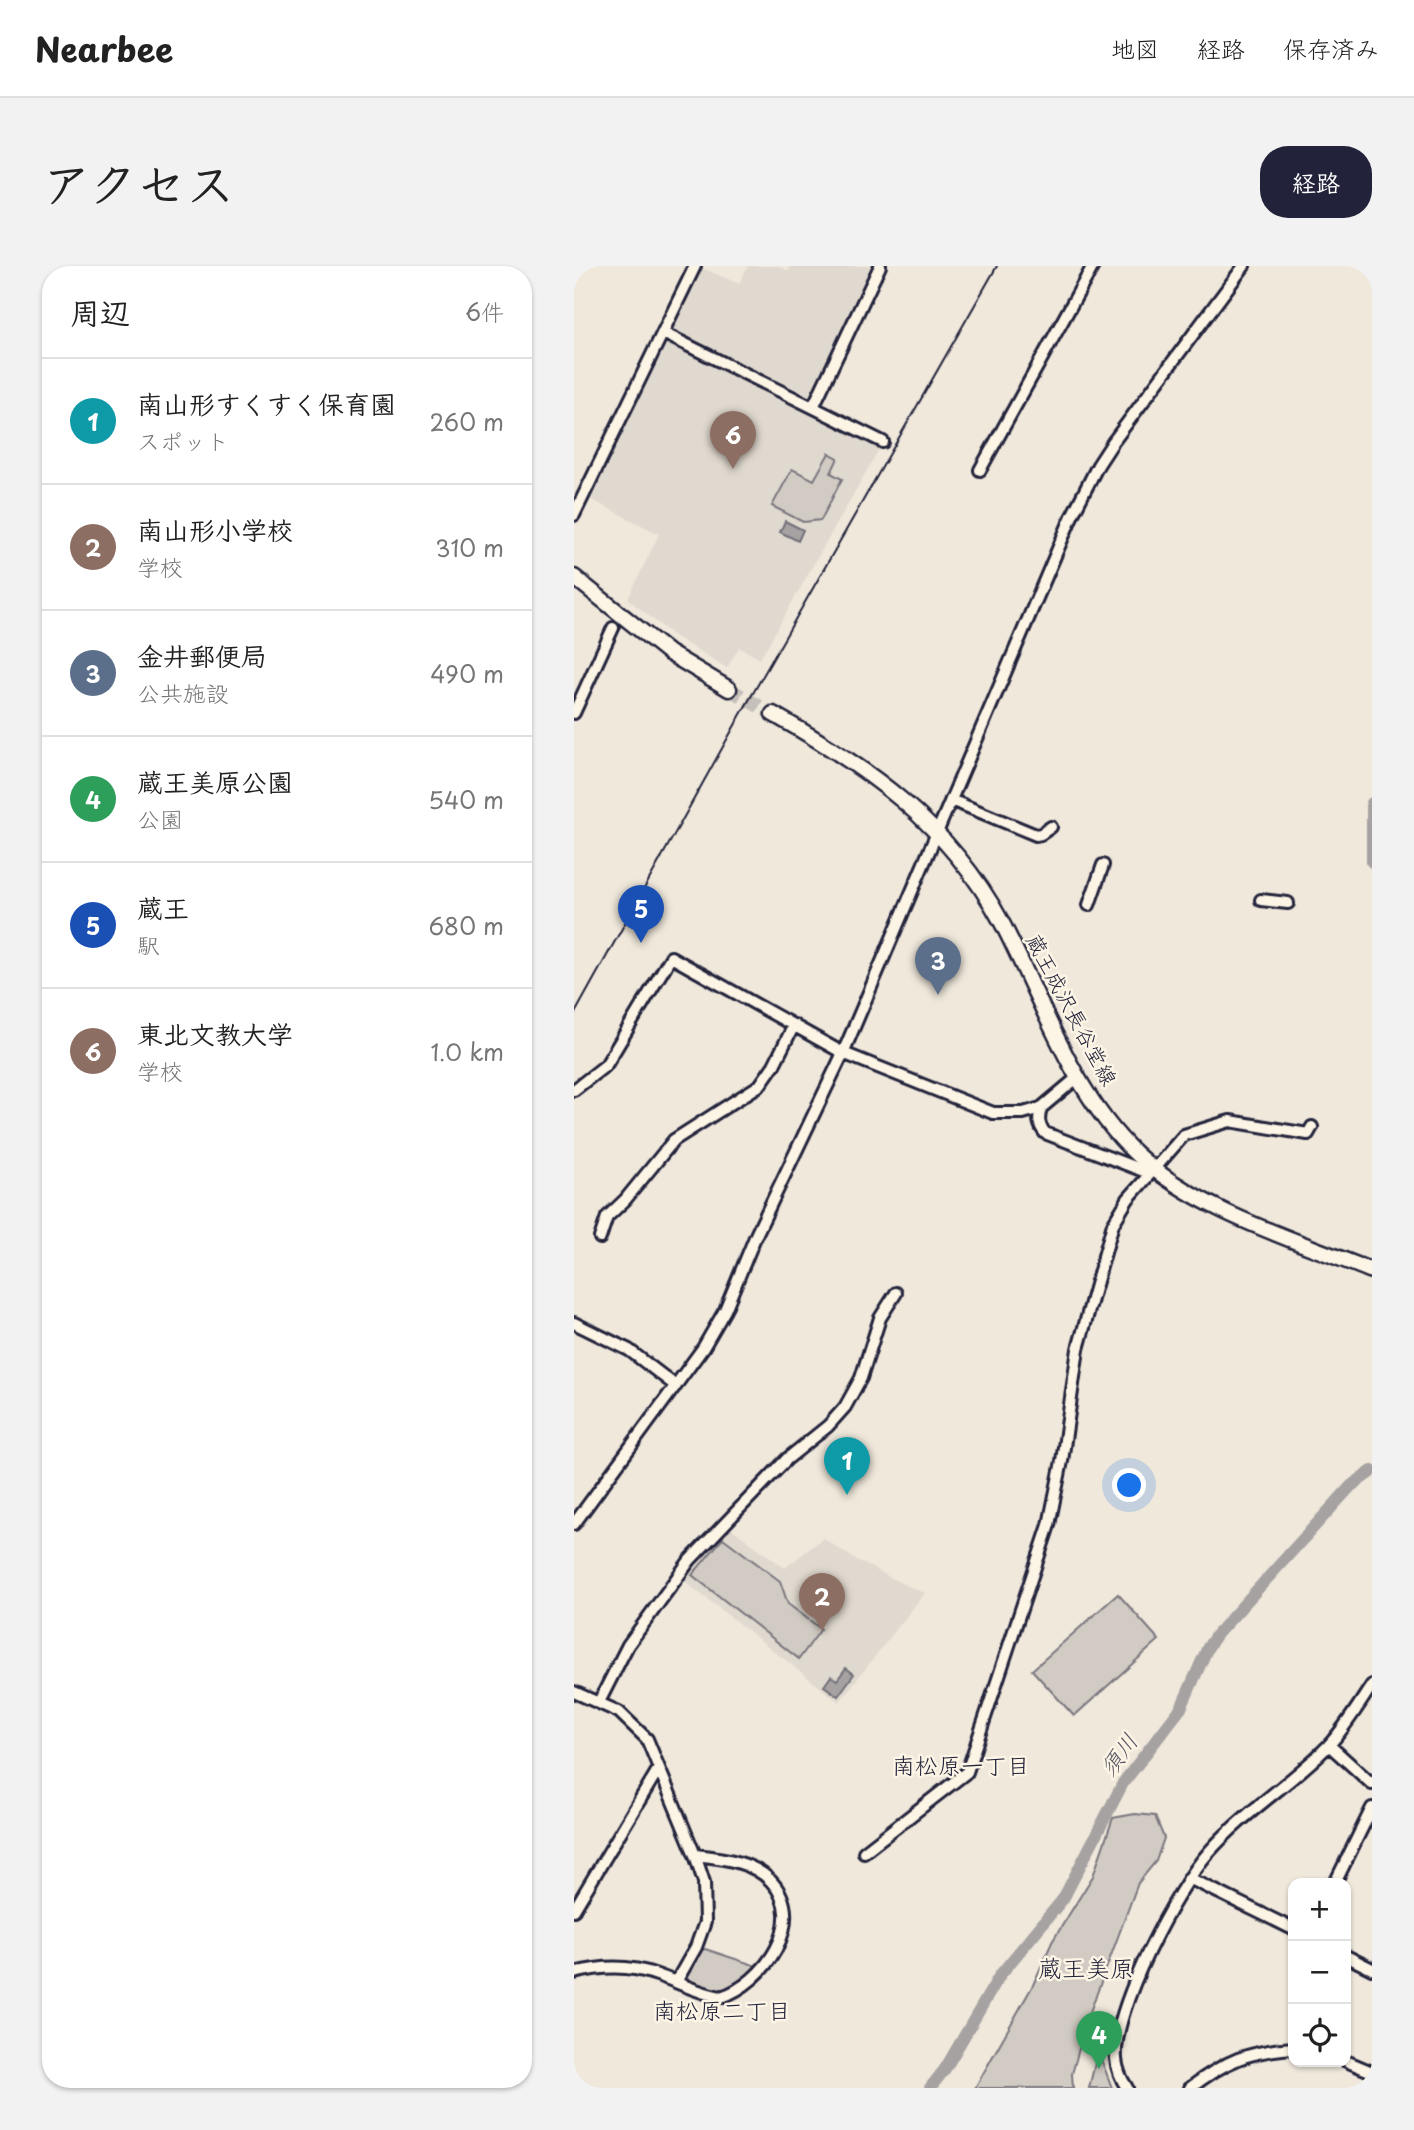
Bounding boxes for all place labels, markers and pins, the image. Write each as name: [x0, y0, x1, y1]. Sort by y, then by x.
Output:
pin: 6: [710, 411, 756, 469]
pin: 5: [618, 885, 664, 943]
pin: 3: [915, 937, 961, 995]
pin: 1: [824, 1437, 870, 1495]
pin: 2: [799, 1573, 845, 1631]
pin: 4: [1076, 2011, 1122, 2069]

